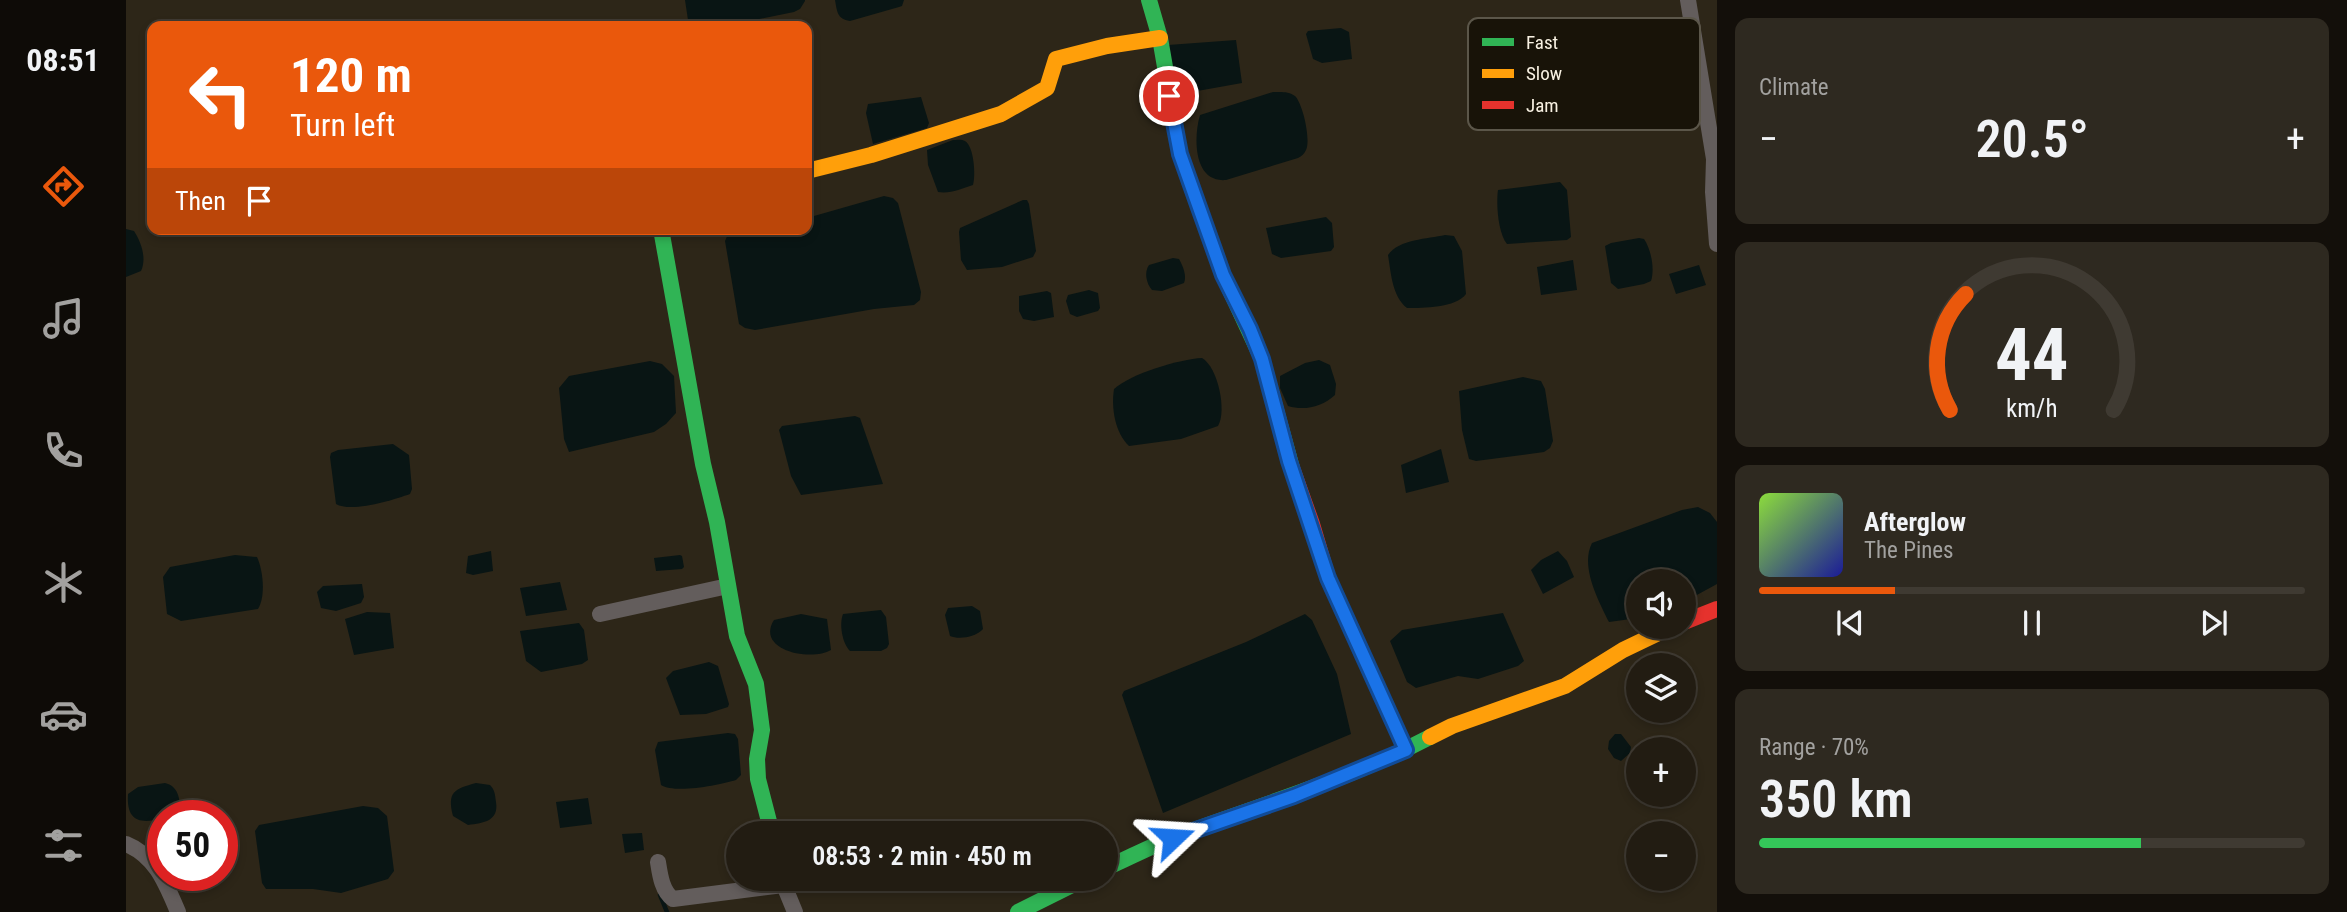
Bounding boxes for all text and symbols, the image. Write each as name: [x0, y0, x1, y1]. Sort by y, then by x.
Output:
legend: [1468, 18, 1700, 130]
text: Fast: [1526, 31, 1558, 54]
text: 08:51: [26, 41, 100, 79]
text: 120 m: [290, 47, 412, 104]
icon: left: [175, 49, 266, 140]
text: Slow: [1526, 62, 1562, 85]
pin: [1139, 66, 1199, 126]
text: Climate: [1759, 74, 1829, 101]
icon: arrive: [1150, 77, 1188, 115]
text: Jam: [1526, 94, 1559, 117]
text: Turn left: [290, 106, 395, 144]
text: 20.5°: [1975, 109, 2089, 170]
text: −: [1759, 117, 1778, 161]
text: +: [2286, 117, 2305, 161]
icon: directions: [39, 162, 88, 211]
icon: arrive: [240, 182, 278, 220]
text: Then: [175, 186, 226, 216]
icon: music: [39, 294, 88, 343]
text: 44: [1995, 313, 2069, 399]
text: km/h: [2006, 394, 2058, 423]
icon: phone: [39, 426, 88, 475]
text: Afterglow: [1864, 507, 1966, 537]
text: The Pines: [1864, 537, 1954, 564]
icon: climate: [39, 558, 88, 607]
map controls: [1626, 569, 1696, 891]
button: sound: [1626, 569, 1696, 639]
icon: previous: [1831, 604, 1869, 642]
icon: pause: [2013, 604, 2051, 642]
icon: next: [2195, 604, 2233, 642]
button: layers: [1626, 653, 1696, 723]
icon: car: [39, 690, 88, 739]
text: Range · 70%: [1759, 734, 1869, 761]
button: +: [1626, 737, 1696, 807]
text: 350 km: [1759, 769, 1913, 830]
speed limit sign: 50: [147, 800, 238, 891]
position arrow: [1136, 801, 1210, 875]
icon: filters: [39, 821, 88, 870]
button: −: [1626, 821, 1696, 891]
text: 08:53 · 2 min · 450 m: [812, 841, 1032, 871]

